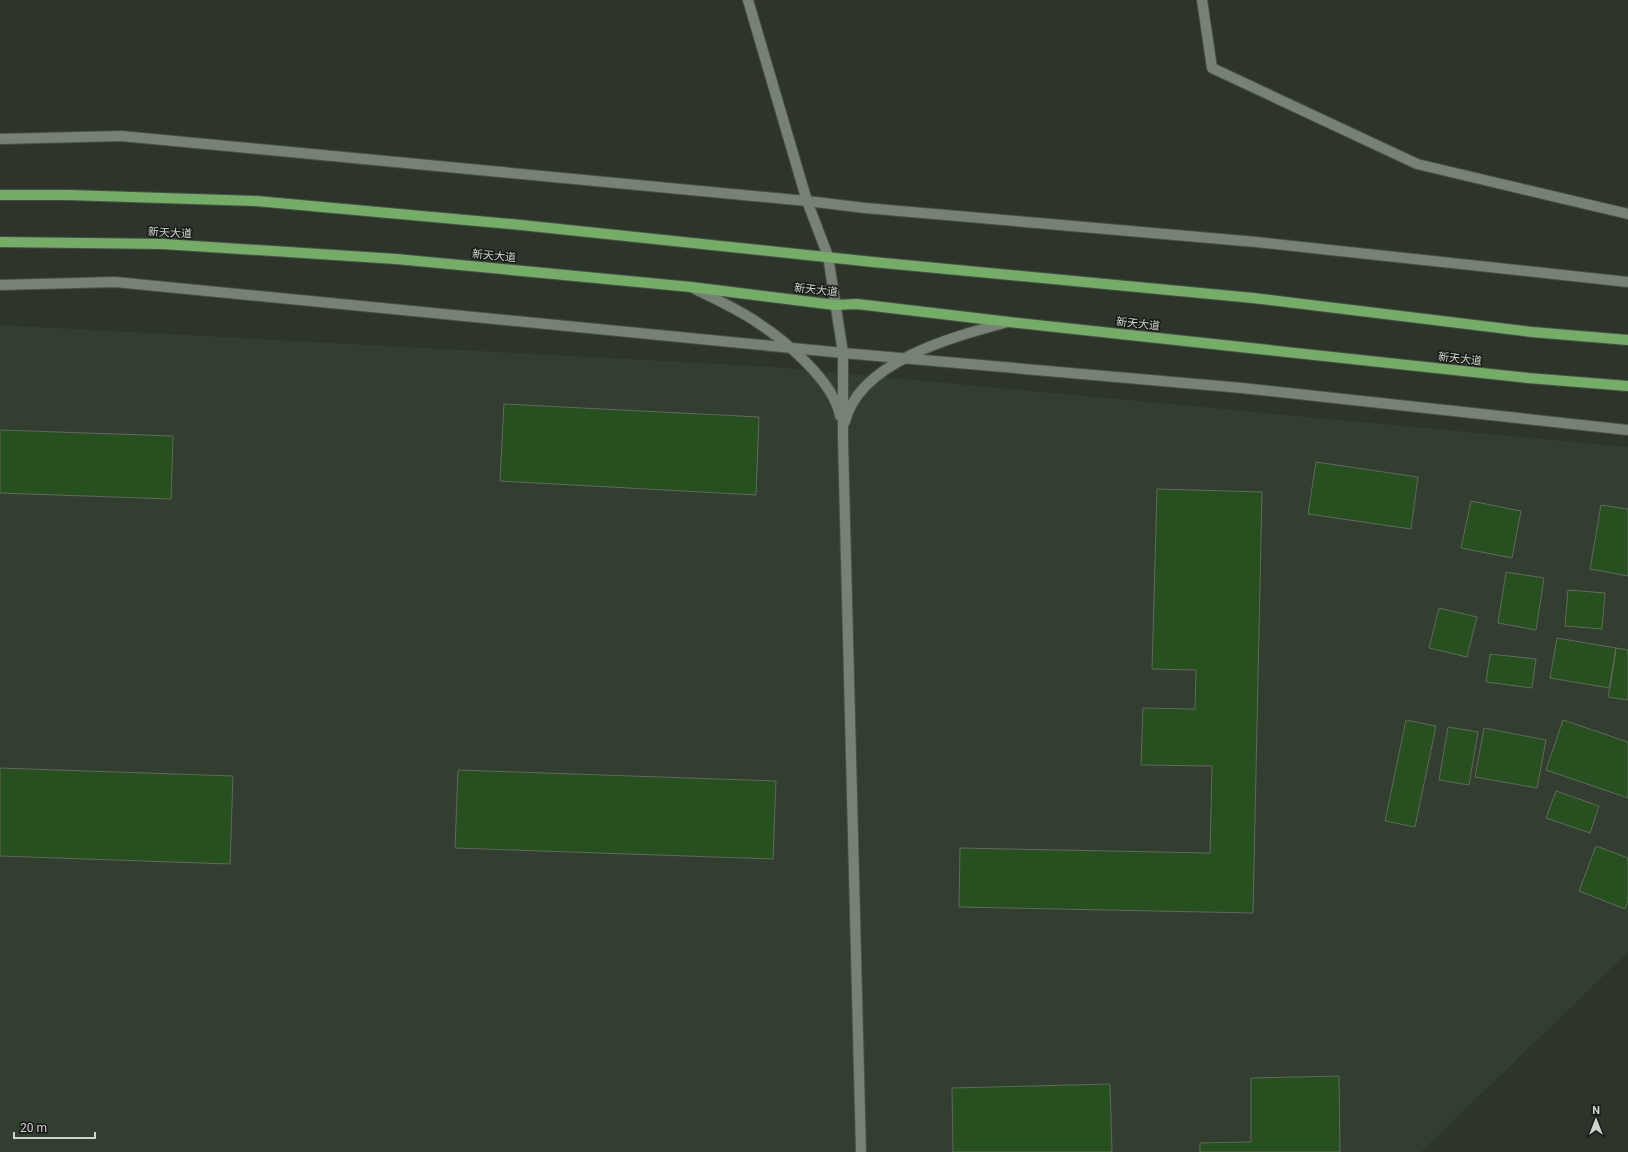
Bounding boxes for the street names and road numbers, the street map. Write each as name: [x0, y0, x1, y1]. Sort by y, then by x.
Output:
street label: 新天大道: [148, 225, 192, 241]
street label: 新天大道: [472, 248, 516, 264]
street label: 新天大道: [793, 281, 839, 299]
street label: 新天大道: [1115, 315, 1161, 333]
street label: 新天大道: [1437, 350, 1483, 368]

